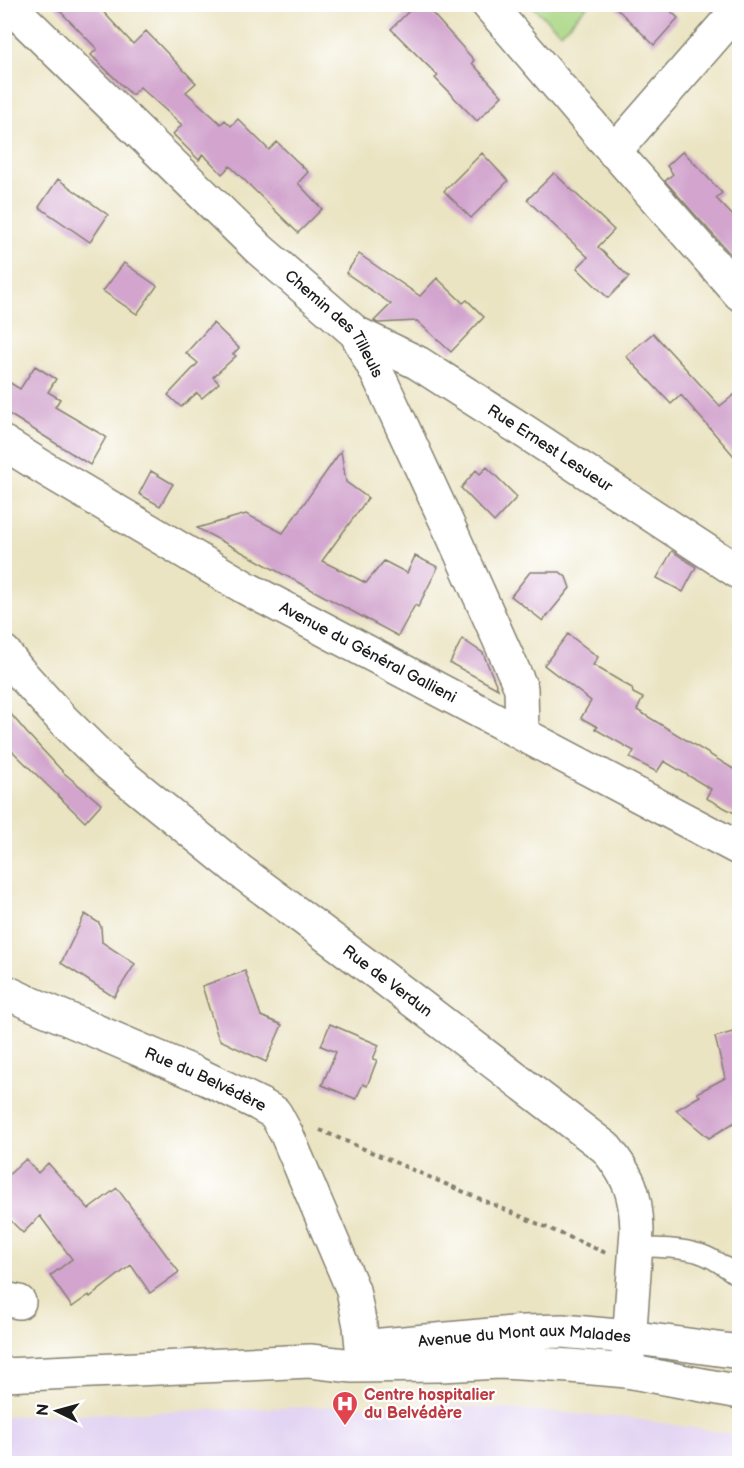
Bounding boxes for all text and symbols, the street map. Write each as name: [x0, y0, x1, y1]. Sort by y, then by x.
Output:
street label: Chemin des Tilleuls: [281, 266, 387, 381]
street label: Rue Ernest Lesueur: [484, 401, 616, 496]
street label: Avenue du Général Gallieni: [276, 598, 460, 707]
street label: Rue de Verdun: [339, 941, 436, 1021]
street label: Rue du Belvédère: [142, 1043, 270, 1116]
street label: Avenue du Mont aux Malades: [417, 1321, 632, 1351]
north arrow: [27, 1381, 87, 1441]
place label: Centre hospitalier du Belvédère: [364, 1386, 496, 1423]
hospital icon: Centre hospitalier du Belvédère: [330, 1389, 360, 1427]
text: N: [34, 1403, 54, 1417]

